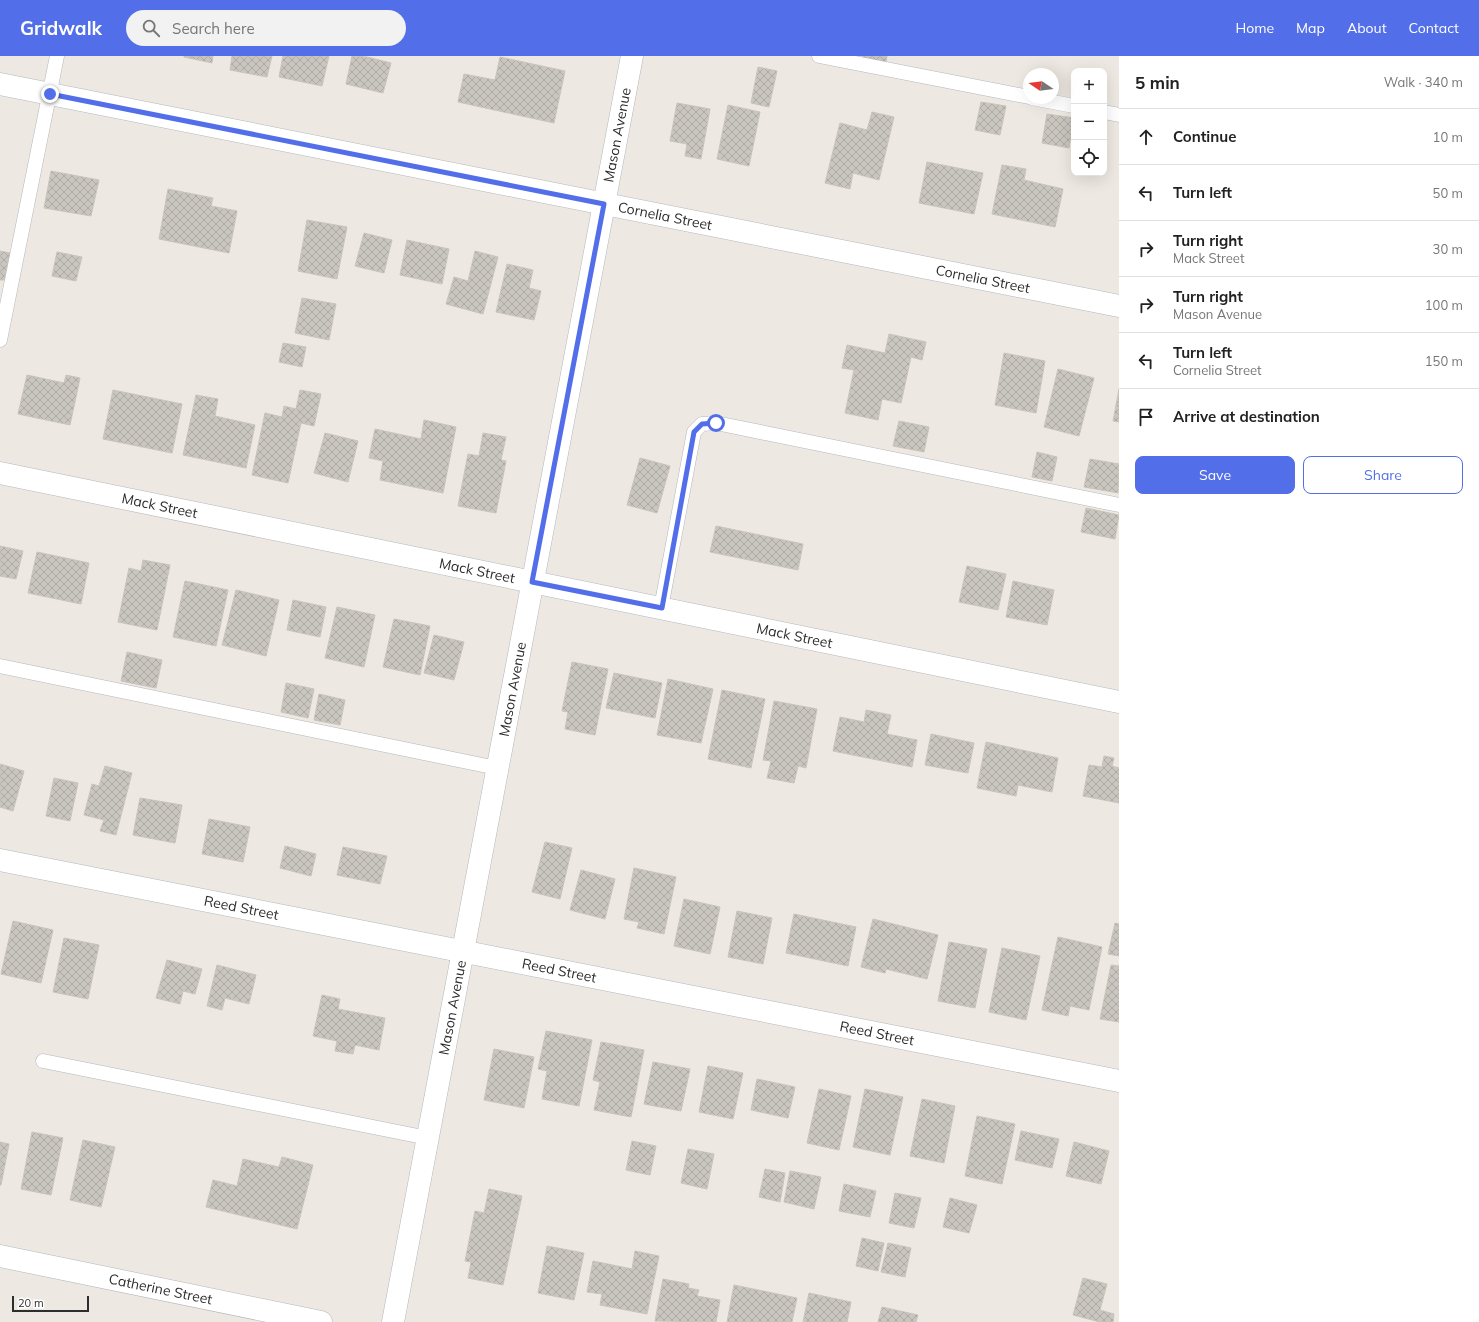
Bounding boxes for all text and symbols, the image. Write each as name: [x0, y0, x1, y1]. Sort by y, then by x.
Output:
search box: [126, 10, 406, 46]
text: Gridwalk: [20, 16, 102, 40]
icon: search: [140, 17, 162, 39]
text: Search here: [172, 19, 255, 38]
text: Home: [1235, 19, 1274, 37]
text: Map: [1296, 19, 1325, 37]
text: About: [1347, 19, 1387, 37]
text: Contact: [1409, 19, 1459, 37]
north arrow: [1023, 68, 1059, 104]
map controls: [1071, 68, 1107, 176]
button: +: [1071, 68, 1107, 104]
text: 5 min: [1135, 72, 1180, 93]
text: Walk · 340 m: [1384, 74, 1463, 90]
route end: [41, 85, 59, 103]
street label: Mason Avenue: [599, 86, 635, 184]
button: −: [1071, 104, 1107, 140]
icon: ahead: [1135, 126, 1157, 148]
text: Continue: [1173, 127, 1236, 146]
text: 10 m: [1433, 129, 1463, 145]
button: locate: [1071, 140, 1107, 176]
icon: left: [1135, 182, 1157, 204]
text: Turn left: [1173, 183, 1232, 202]
text: 50 m: [1433, 185, 1463, 201]
street label: Cornelia Street: [616, 198, 714, 234]
text: Turn right: [1173, 231, 1243, 250]
icon: right: [1135, 238, 1157, 260]
text: 30 m: [1433, 241, 1463, 257]
text: Mack Street: [1173, 250, 1244, 266]
street label: Cornelia Street: [934, 261, 1032, 297]
text: Turn right: [1173, 287, 1243, 306]
icon: right: [1135, 294, 1157, 316]
text: 100 m: [1425, 297, 1463, 313]
text: Mason Avenue: [1173, 306, 1262, 322]
text: Turn left: [1173, 343, 1232, 362]
icon: left: [1135, 350, 1157, 372]
text: 150 m: [1425, 353, 1463, 369]
text: Cornelia Street: [1173, 362, 1262, 378]
icon: arrive: [1135, 406, 1157, 428]
text: Arrive at destination: [1173, 407, 1320, 426]
route start: [707, 414, 725, 432]
button: Save: [1135, 456, 1295, 494]
button: Share: [1303, 456, 1463, 494]
street label: Mack Street: [120, 489, 199, 522]
street label: Mack Street: [438, 554, 517, 587]
street label: Mack Street: [755, 619, 834, 652]
street label: Mason Avenue: [495, 640, 530, 738]
street label: Reed Street: [203, 892, 280, 924]
street label: Reed Street: [520, 954, 598, 987]
street label: Mason Avenue: [435, 959, 470, 1056]
street label: Reed Street: [838, 1017, 916, 1049]
street label: Catherine Street: [107, 1270, 214, 1308]
scale bar: [12, 1294, 89, 1313]
text: 20 m: [18, 1296, 44, 1310]

